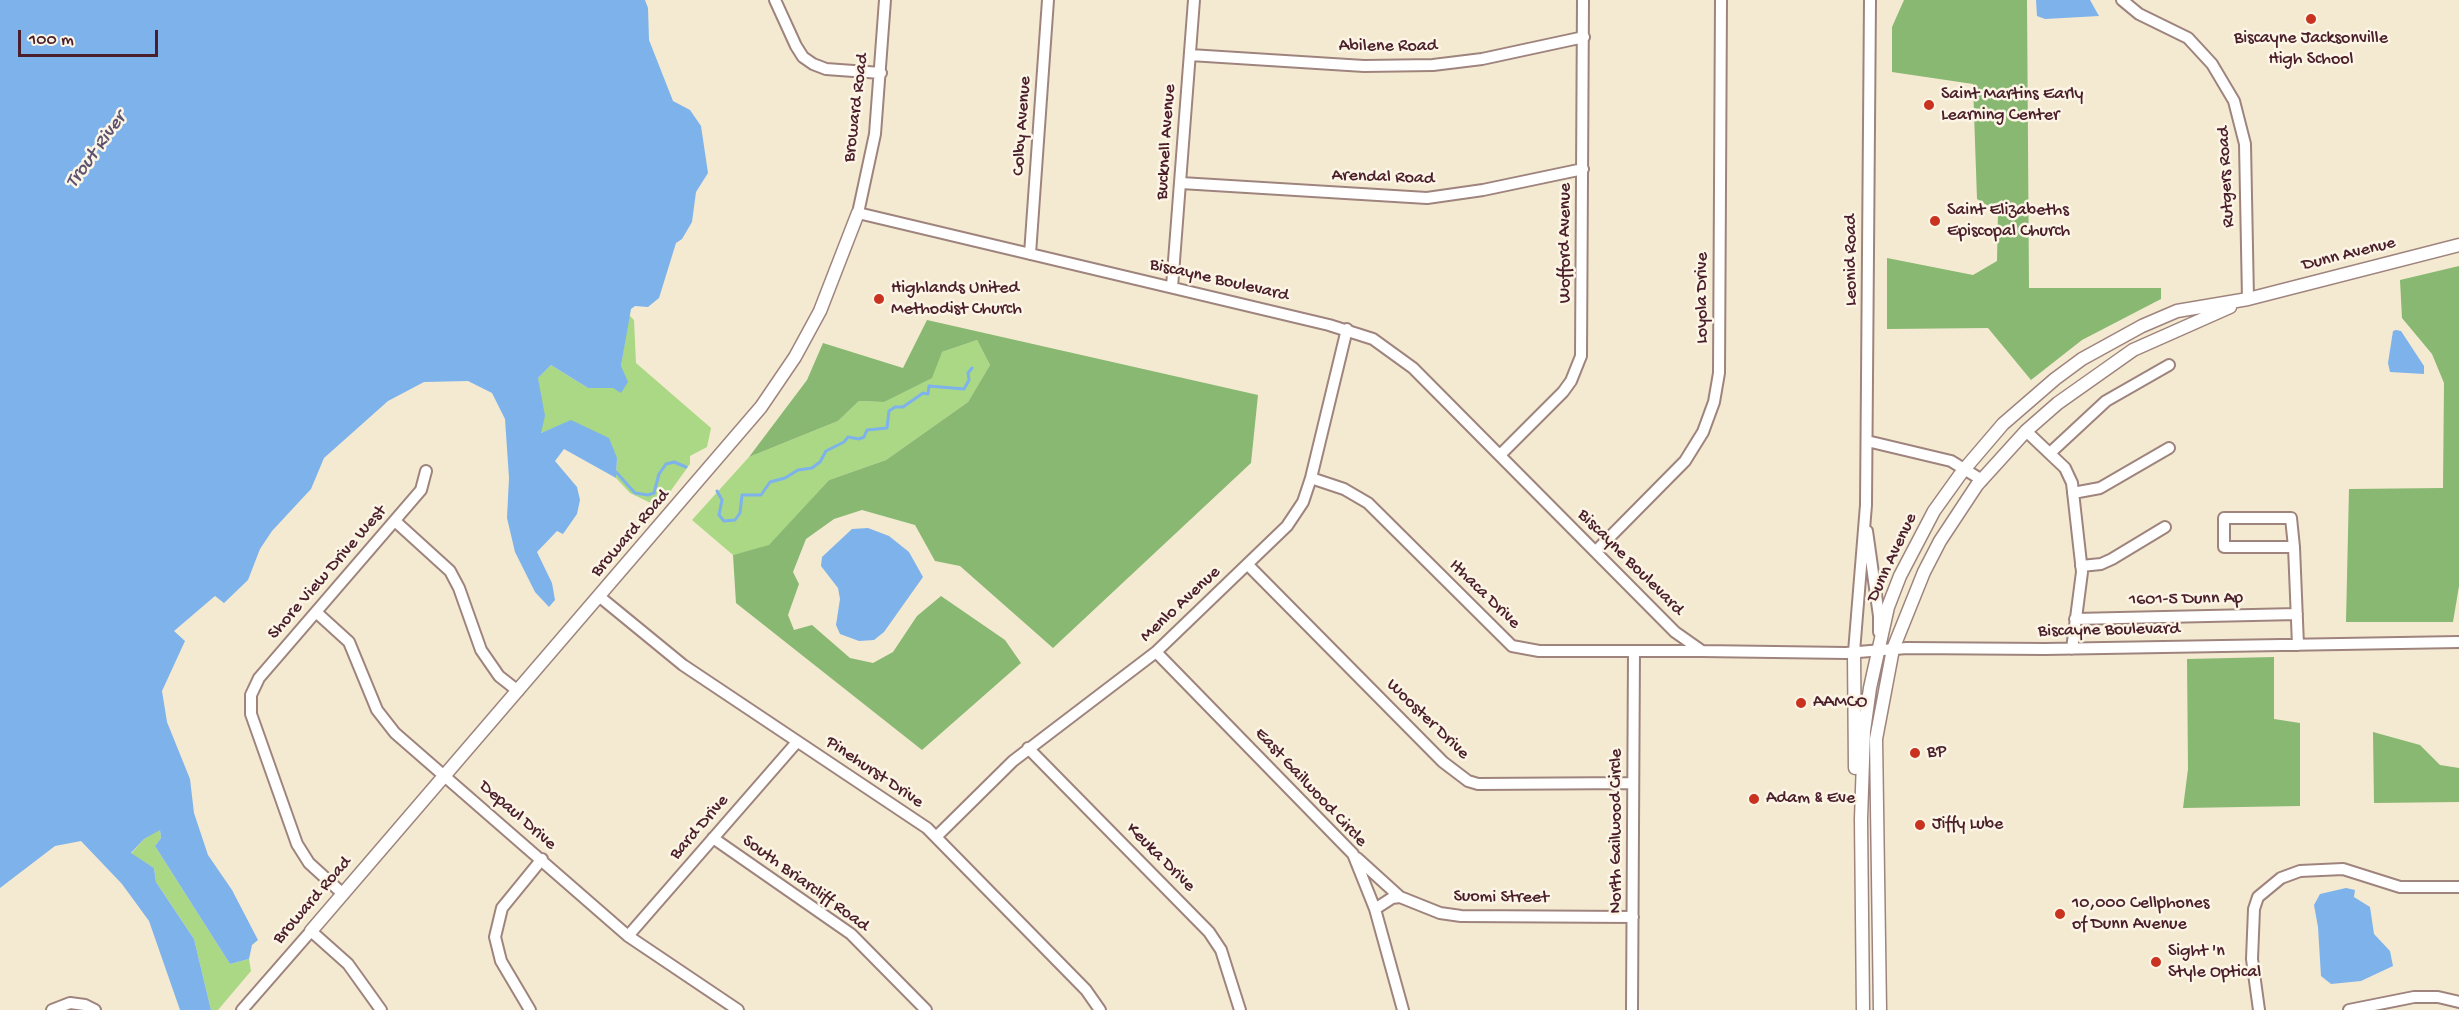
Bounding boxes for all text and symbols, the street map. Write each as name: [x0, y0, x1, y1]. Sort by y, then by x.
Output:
marker: Biscayne Jacksonville High School: [2304, 12, 2318, 26]
scale bar: [21, 18, 160, 56]
place label: Biscayne Jacksonville High School: [2234, 28, 2388, 70]
text: 100 m: [29, 30, 74, 51]
street label: Abilene Road: [1339, 36, 1437, 58]
street label: Broward Road: [840, 52, 874, 164]
street label: Colby Avenue: [1009, 75, 1037, 177]
street label: Bucknell Avenue: [1152, 83, 1182, 201]
place label: Saint Martins Early Learning Center: [1941, 84, 2083, 127]
marker: Saint Martins Early Learning Center: [1922, 98, 1936, 112]
water label: Trout River: [61, 108, 133, 194]
street label: Rutgers Road: [2214, 126, 2240, 228]
street label: Arendal Road: [1331, 165, 1435, 191]
street label: Wofford Avenue: [1555, 183, 1577, 303]
place label: Saint Elizabeths Episcopal Church: [1947, 200, 2070, 242]
street label: Leonid Road: [1841, 214, 1863, 306]
marker: Saint Elizabeths Episcopal Church: [1928, 214, 1942, 228]
street label: Dunn Avenue: [2300, 233, 2398, 277]
street label: Loyola Drive: [1692, 252, 1714, 344]
street label: Biscayne Boulevard: [1147, 255, 1291, 307]
place label: Highlands United Methodist Church: [891, 278, 1022, 320]
marker: Highlands United Methodist Church: [872, 292, 886, 306]
street label: Broward Road: [587, 486, 675, 582]
street label: Shore View Drive West: [264, 501, 392, 645]
street label: Biscayne Boulevard: [1572, 505, 1688, 621]
street label: Dunn Avenue: [1863, 510, 1923, 606]
street label: Ithaca Drive: [1444, 556, 1524, 634]
street label: Menlo Avenue: [1136, 562, 1226, 648]
street label: 1601-5 Dunn Ap: [2129, 588, 2243, 612]
street label: Biscayne Boulevard: [2038, 619, 2180, 643]
street label: Wooster Drive: [1381, 675, 1473, 765]
place label: AAMCO: [1813, 692, 1867, 714]
marker: AAMCO: [1794, 696, 1808, 710]
street label: East Gailwood Circle: [1249, 724, 1371, 852]
street label: Pinehurst Drive: [821, 732, 927, 814]
place label: BP: [1927, 742, 1946, 764]
marker: BP: [1908, 746, 1922, 760]
street label: North Gailwood Circle: [1606, 749, 1628, 913]
street label: Depaul Drive: [474, 776, 560, 856]
place label: Adam & Eve: [1766, 788, 1855, 810]
street label: Bard Drive: [666, 791, 734, 865]
marker: Adam & Eve: [1747, 792, 1761, 806]
place label: Jiffy Lube: [1932, 814, 2003, 836]
marker: Jiffy Lube: [1913, 818, 1927, 832]
street label: Keuka Drive: [1121, 819, 1199, 897]
street label: South Briarcliff Road: [737, 831, 873, 937]
street label: Broward Road: [269, 853, 357, 949]
street label: Suomi Street: [1453, 886, 1549, 910]
place label: 10,000 Cellphones of Dunn Avenue: [2072, 893, 2209, 936]
marker: 10,000 Cellphones of Dunn Avenue: [2053, 907, 2067, 921]
place label: Sight 'n Style Optical: [2168, 941, 2261, 984]
marker: Sight 'n Style Optical: [2149, 955, 2163, 969]

